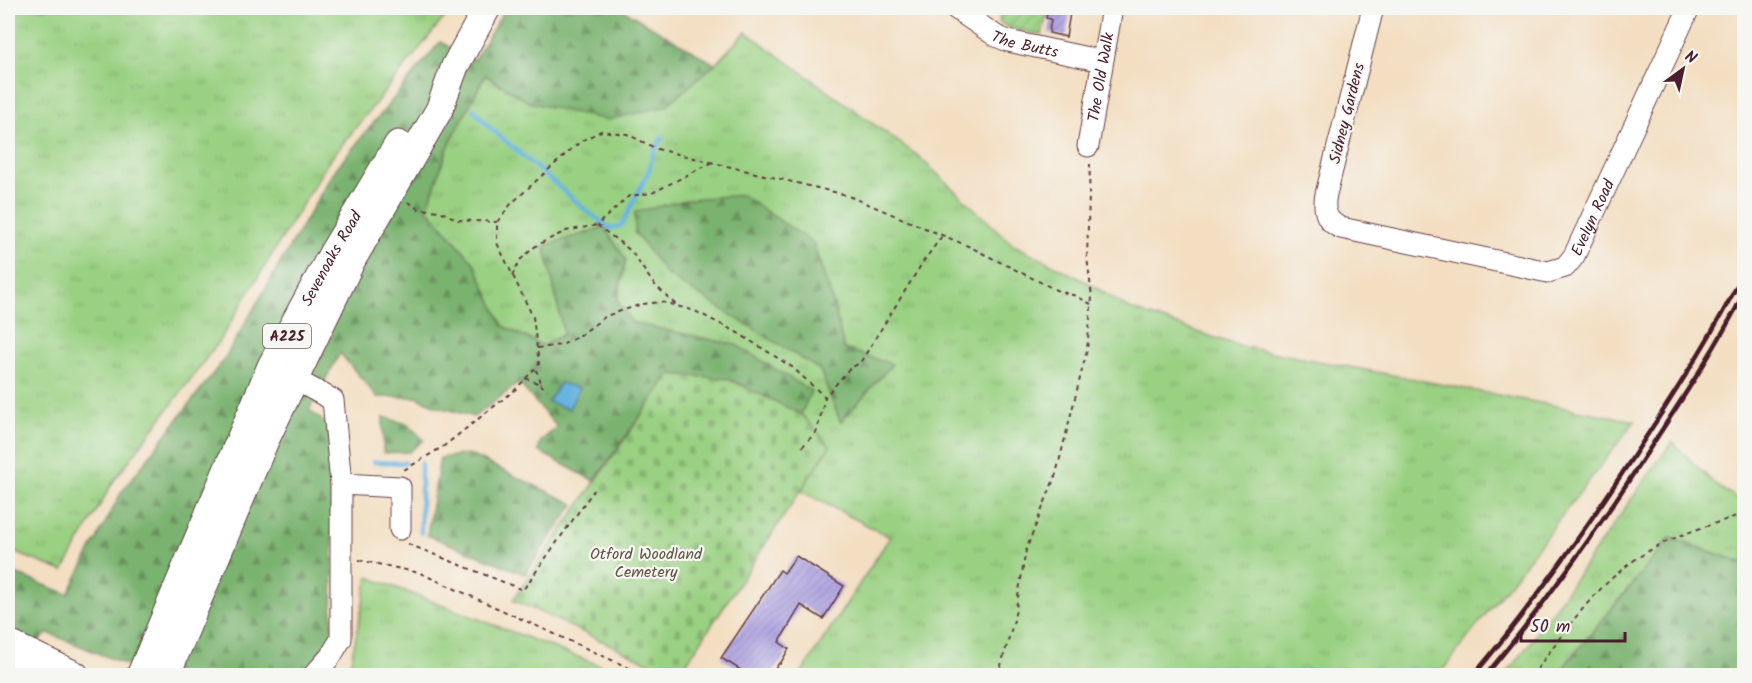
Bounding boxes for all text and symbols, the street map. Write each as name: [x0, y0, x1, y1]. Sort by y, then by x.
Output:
street label: The Butts: [987, 24, 1061, 65]
street label: The Old Walk: [1081, 30, 1122, 124]
north arrow: [1653, 39, 1713, 99]
text: N: [1679, 44, 1701, 71]
street label: Sidney Gardens: [1323, 60, 1372, 166]
street label: Evelyn Road: [1565, 175, 1622, 260]
street label: Sevenoaks Road: [295, 206, 370, 311]
road number: A225: [263, 324, 311, 348]
park label: Otford Woodland Cemetery: [590, 542, 703, 585]
scale bar: [1521, 605, 1624, 643]
text: 50 m: [1530, 613, 1570, 642]

